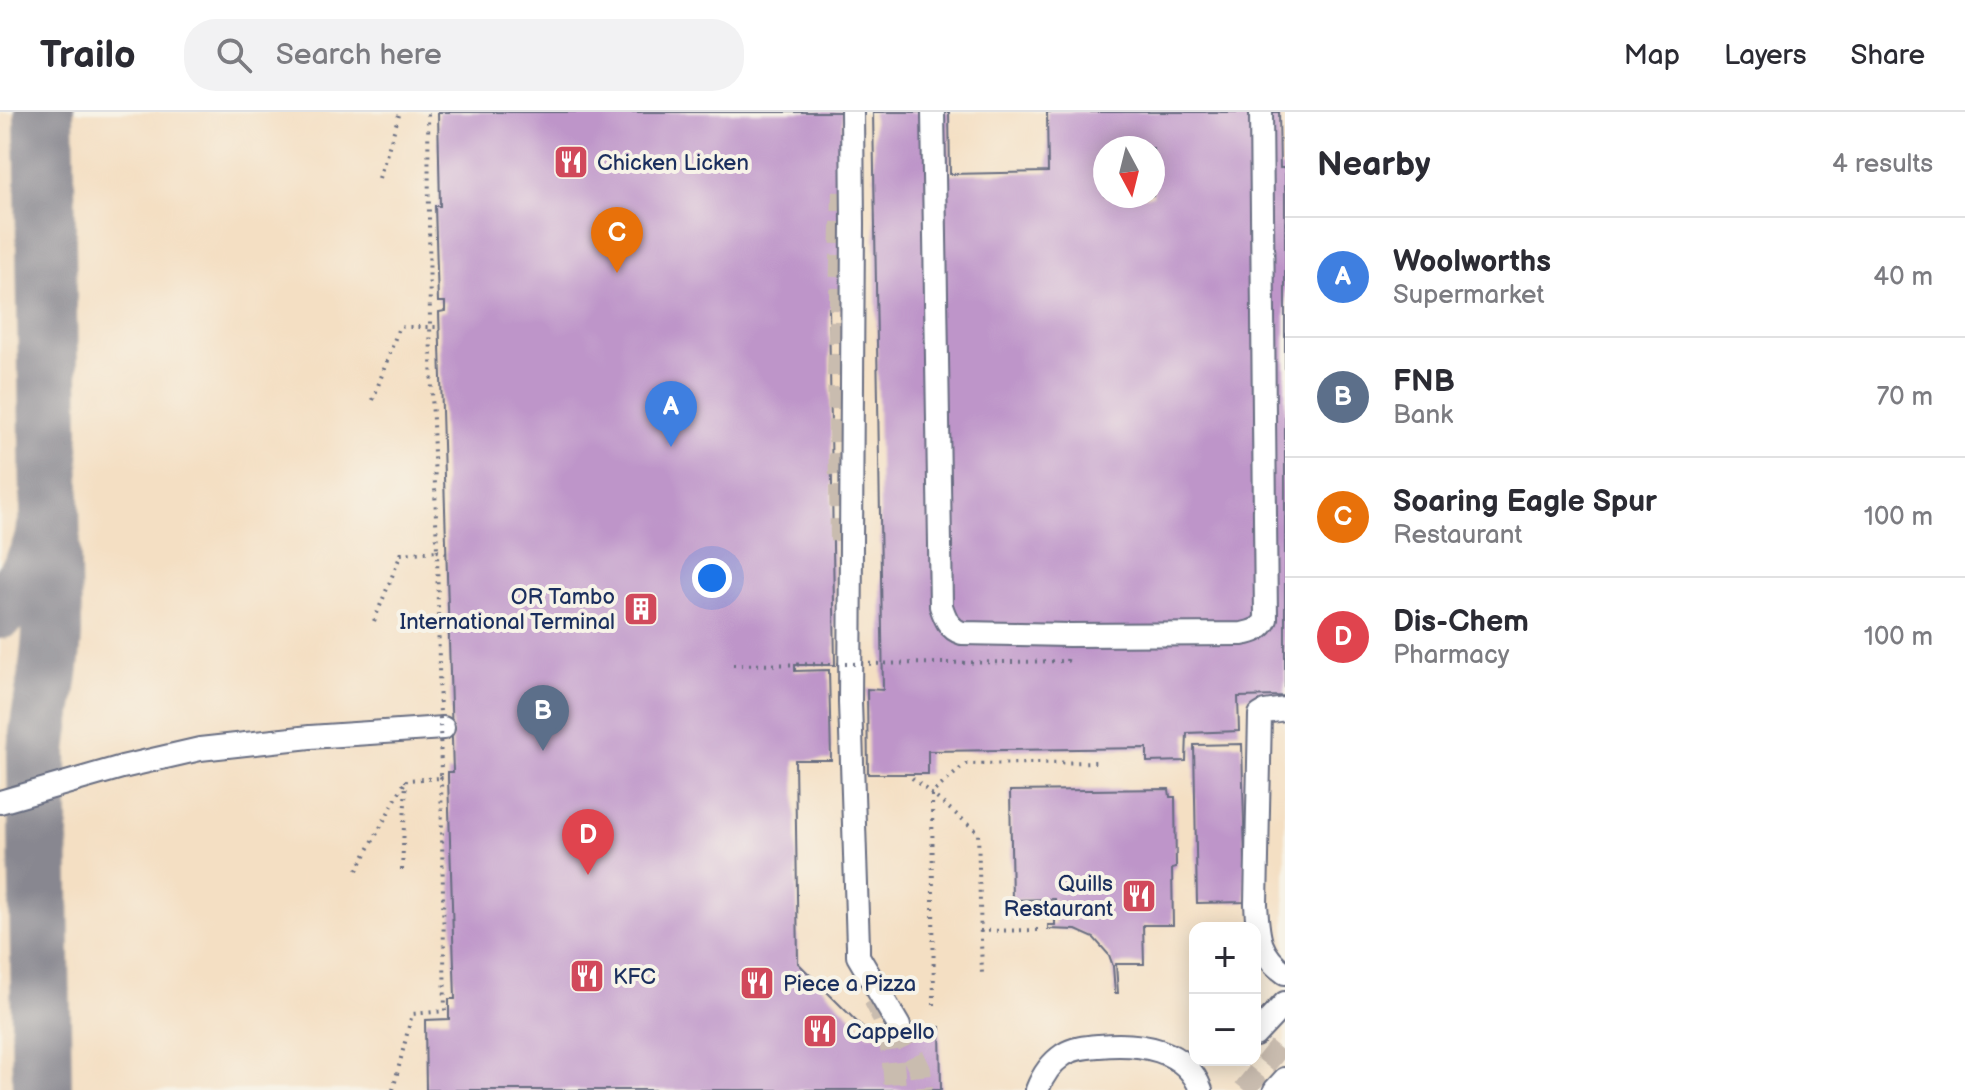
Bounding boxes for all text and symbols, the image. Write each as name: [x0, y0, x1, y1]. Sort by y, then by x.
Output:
search box: [184, 19, 744, 91]
text: Trailo: [40, 33, 136, 78]
icon: search: [212, 33, 256, 77]
text: Search here: [276, 37, 442, 73]
text: Map: [1624, 39, 1680, 72]
text: Layers: [1724, 39, 1807, 72]
text: Share: [1851, 39, 1925, 72]
north arrow: [1093, 136, 1165, 208]
restaurant icon: Chicken Licken: [552, 143, 590, 181]
text: Nearby: [1317, 144, 1431, 185]
text: 4 results: [1832, 149, 1933, 180]
place label: Chicken Licken: [597, 150, 749, 177]
pin: C: [591, 207, 643, 273]
text: Woolworths: [1393, 244, 1551, 280]
text: A: [1335, 262, 1351, 293]
text: 40 m: [1873, 262, 1933, 293]
text: Supermarket: [1393, 280, 1544, 311]
text: FNB: [1393, 364, 1455, 400]
pin: A: [645, 381, 697, 447]
text: B: [1334, 382, 1352, 413]
text: 70 m: [1876, 382, 1933, 413]
text: Bank: [1393, 400, 1453, 431]
text: Soaring Eagle Spur: [1393, 484, 1657, 520]
text: C: [1334, 502, 1352, 533]
text: 100 m: [1864, 502, 1933, 533]
text: Restaurant: [1393, 520, 1522, 551]
your location: [692, 558, 732, 598]
place label: OR Tambo International Terminal: [399, 584, 615, 636]
building icon: OR Tambo International Terminal: [622, 590, 660, 628]
text: Dis-Chem: [1393, 604, 1529, 640]
text: D: [1334, 622, 1352, 653]
text: 100 m: [1864, 622, 1933, 653]
text: Pharmacy: [1393, 640, 1509, 671]
pin: B: [517, 685, 569, 751]
pin: D: [562, 809, 614, 875]
place label: Quills Restaurant: [1004, 871, 1113, 923]
restaurant icon: Quills Restaurant: [1120, 877, 1158, 915]
map controls: [1189, 922, 1261, 1066]
button: +: [1189, 922, 1261, 994]
restaurant icon: KFC: [568, 957, 606, 995]
place label: KFC: [613, 964, 656, 991]
restaurant icon: Piece a Pizza: [738, 964, 776, 1002]
place label: Piece a Pizza: [783, 971, 916, 998]
button: −: [1189, 994, 1261, 1066]
restaurant icon: Cappello: [801, 1012, 839, 1050]
place label: Cappello: [846, 1019, 935, 1046]

